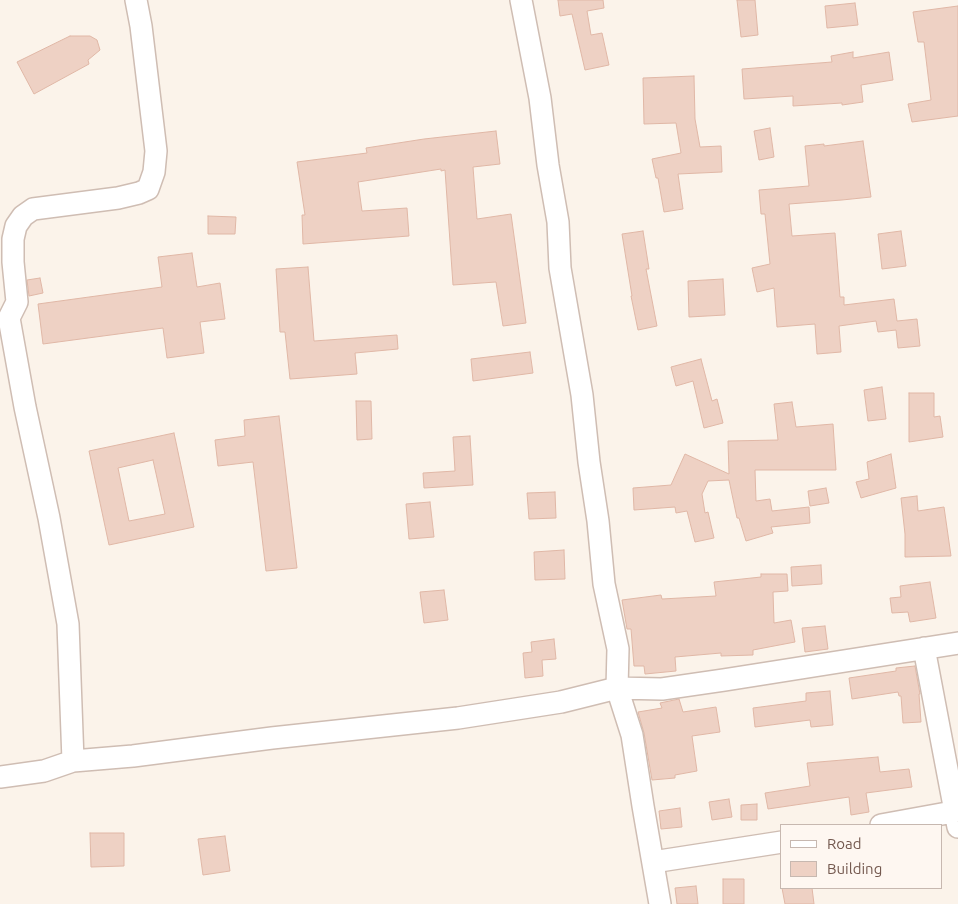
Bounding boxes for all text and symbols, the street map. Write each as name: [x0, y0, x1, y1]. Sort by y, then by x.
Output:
legend: [780, 824, 943, 889]
text: Road: [827, 835, 862, 852]
text: Building: [827, 860, 882, 877]

